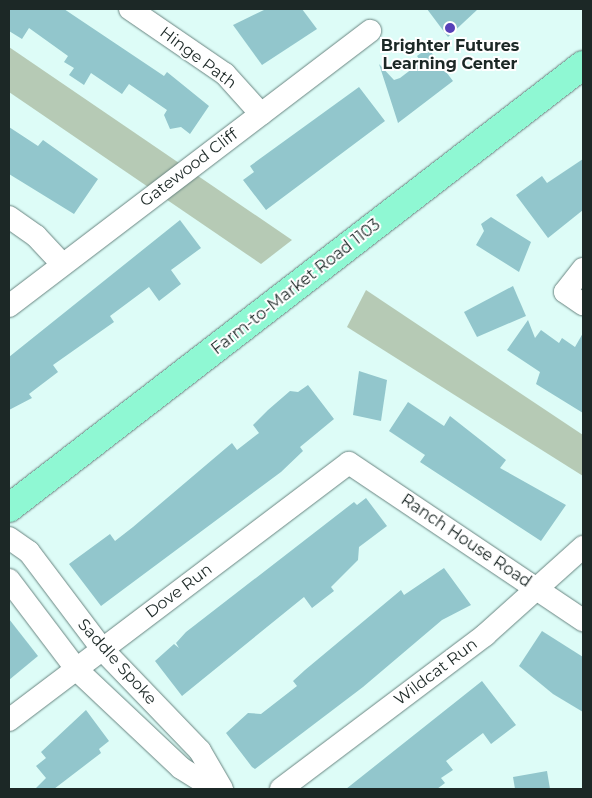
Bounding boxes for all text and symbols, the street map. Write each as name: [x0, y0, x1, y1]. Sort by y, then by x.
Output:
marker: Brighter Futures Learning Center: [444, 22, 456, 34]
street label: Hinge Path: [156, 23, 240, 93]
place label: Brighter Futures Learning Center: [381, 36, 519, 74]
street label: Gatewood Cliff: [136, 125, 242, 211]
street label: Farm-to-Market Road 1103: [208, 215, 384, 359]
street label: Ranch House Road: [397, 490, 535, 592]
street label: Dove Run: [142, 560, 216, 622]
street label: Saddle Spoke: [73, 615, 161, 709]
street label: Wildcat Run: [391, 634, 481, 710]

